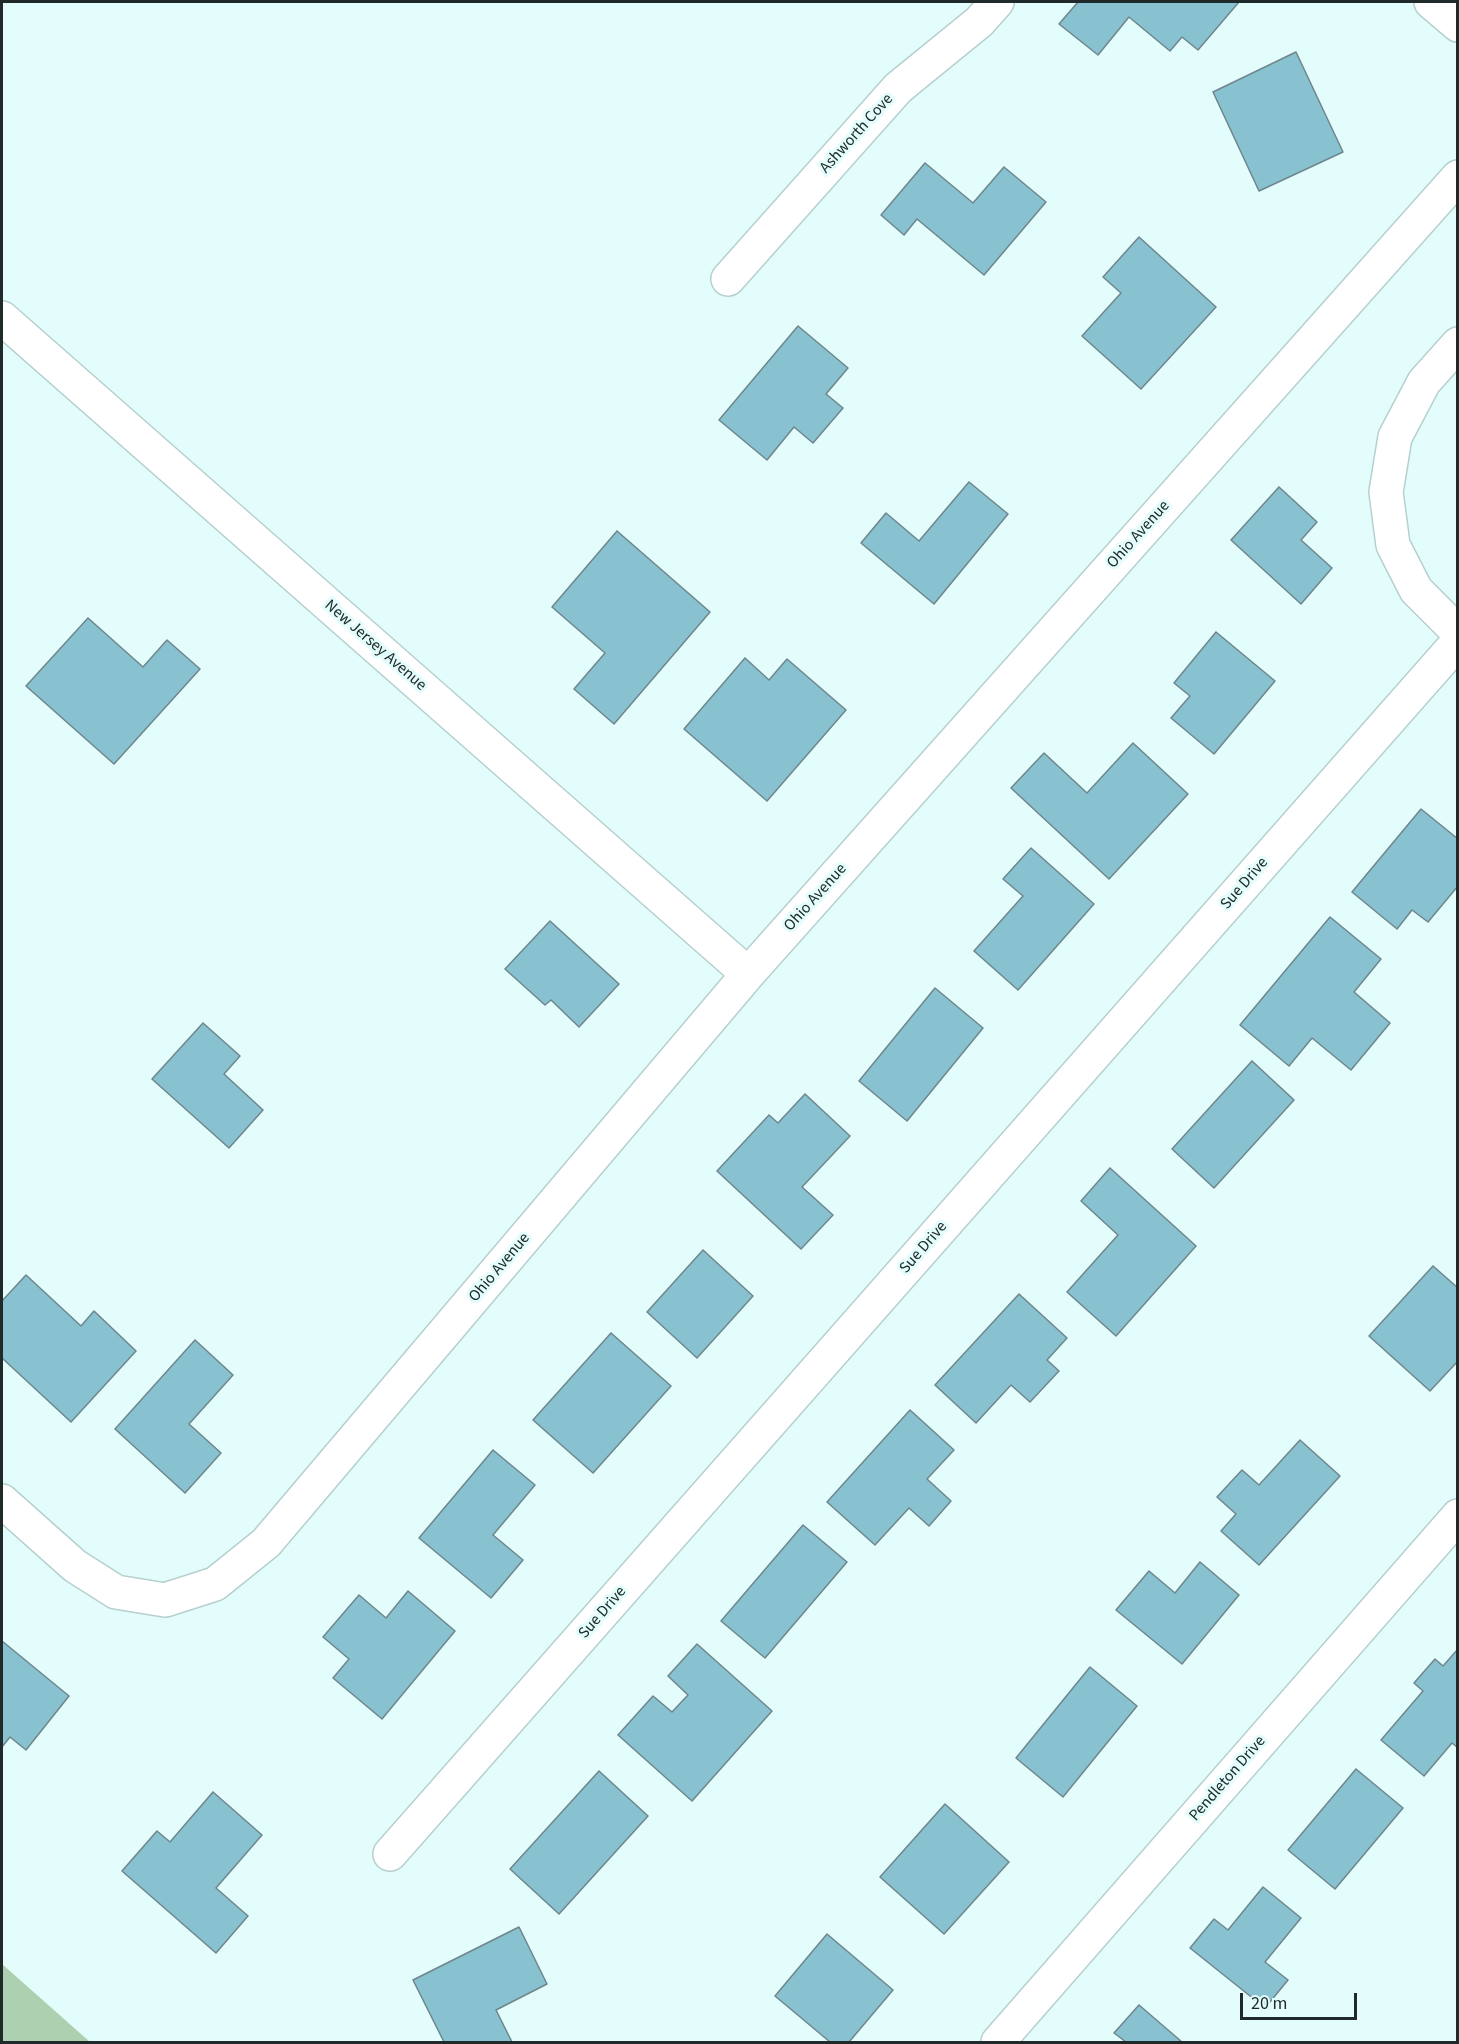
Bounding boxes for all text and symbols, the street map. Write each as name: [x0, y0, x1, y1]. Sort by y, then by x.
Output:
street label: Ashworth Cove: [816, 90, 898, 178]
street label: Ohio Avenue: [1104, 497, 1174, 573]
street label: New Jersey Avenue: [320, 596, 430, 696]
street label: Sue Drive: [1217, 854, 1273, 914]
street label: Ohio Avenue: [781, 860, 851, 936]
street label: Sue Drive: [896, 1218, 952, 1278]
street label: Ohio Avenue: [466, 1229, 534, 1307]
street label: Sue Drive: [575, 1583, 631, 1643]
street label: Pendleton Drive: [1186, 1732, 1270, 1826]
scale bar: [1243, 1981, 1360, 2019]
text: 20 m: [1251, 1991, 1287, 2016]

